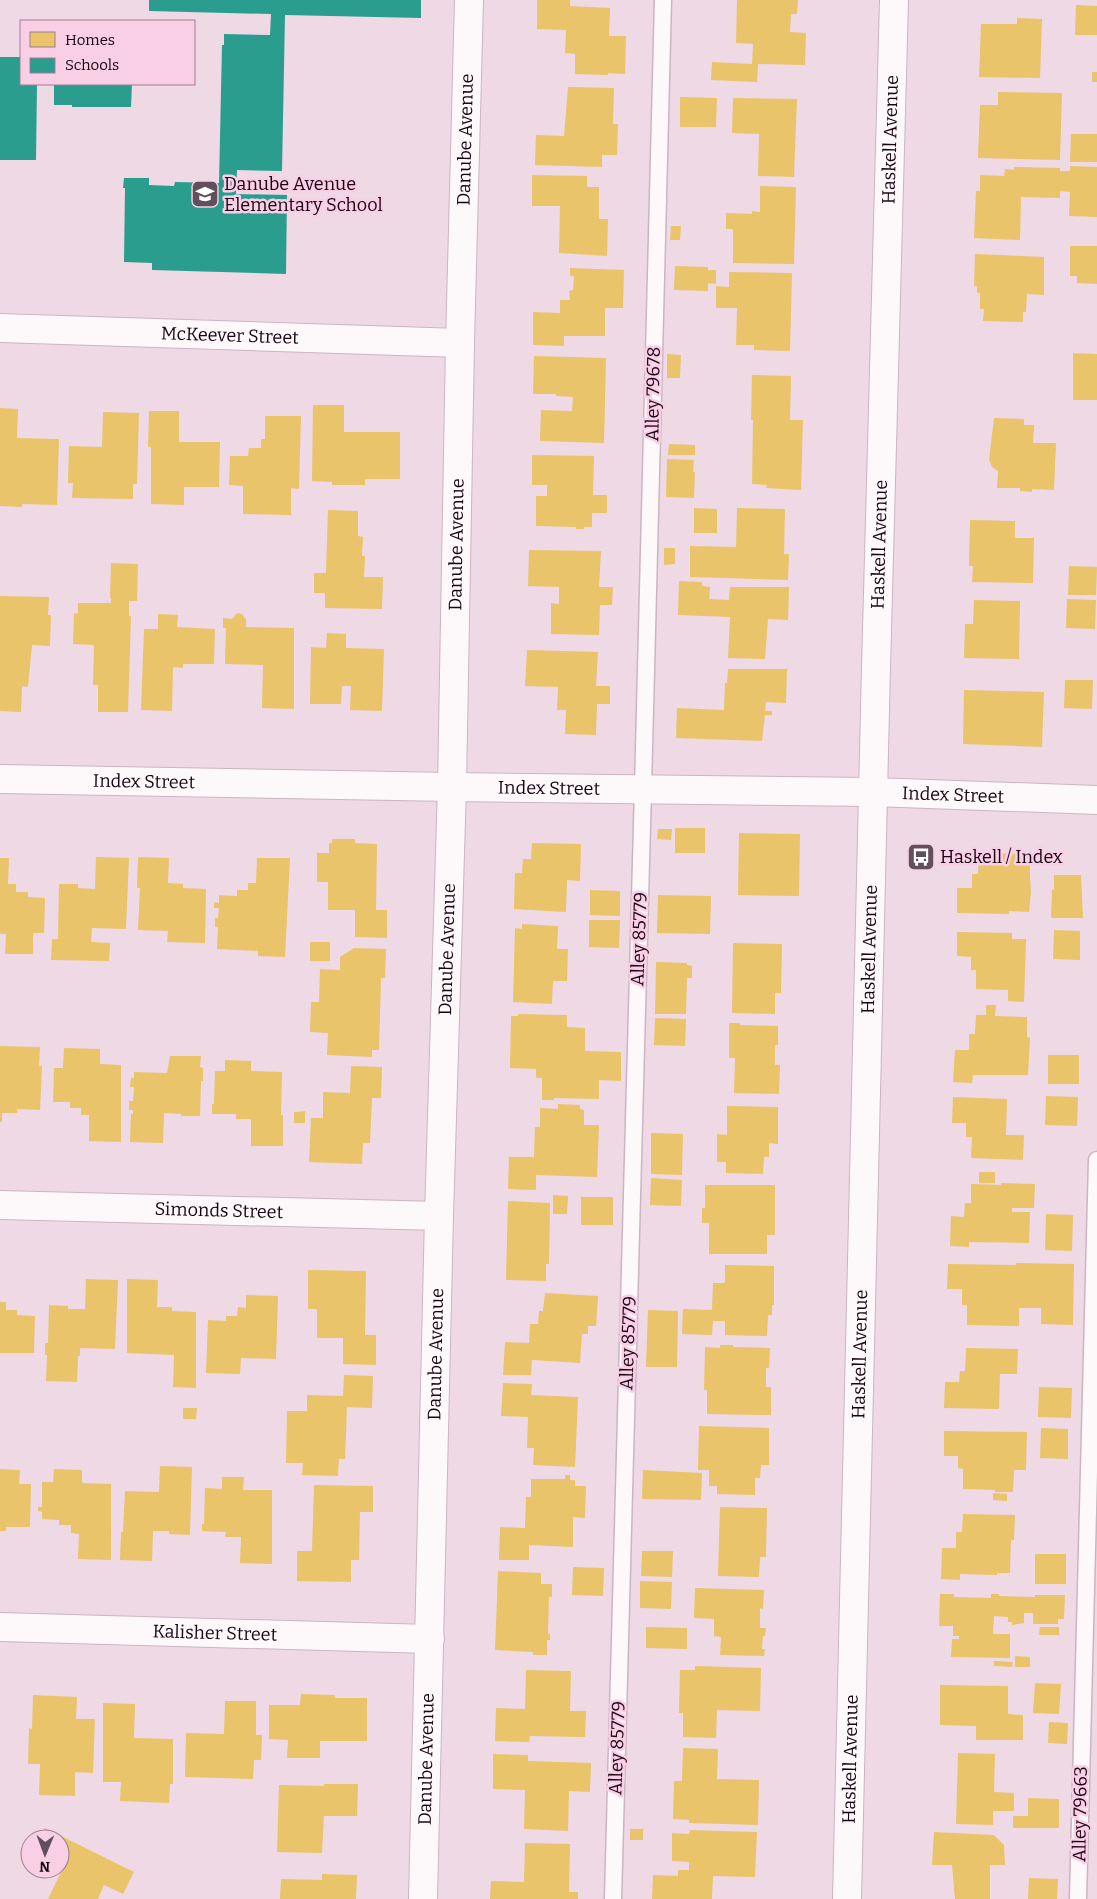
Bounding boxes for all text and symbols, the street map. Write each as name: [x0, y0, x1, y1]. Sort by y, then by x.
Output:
legend: [20, 20, 195, 85]
text: Homes: [65, 31, 115, 49]
text: Schools: [65, 56, 119, 74]
street label: Danube Avenue: [453, 73, 478, 206]
street label: Haskell Avenue: [877, 75, 903, 204]
place label: Danube Avenue Elementary School: [224, 173, 383, 216]
school or university icon: Danube Avenue Elementary School: [190, 179, 220, 209]
street label: McKeever Street: [161, 322, 300, 349]
street label: Alley 79678: [641, 347, 665, 441]
street label: Danube Avenue: [444, 478, 469, 611]
street label: Haskell Avenue: [867, 479, 892, 609]
street label: Index Street: [93, 770, 196, 793]
street label: Index Street: [498, 777, 601, 800]
street label: Index Street: [902, 782, 1005, 808]
bus stop icon: Haskell / Index: [906, 842, 936, 872]
place label: Haskell / Index: [940, 846, 1063, 868]
street label: Danube Avenue: [434, 883, 460, 1016]
street label: Haskell Avenue: [857, 884, 882, 1014]
street label: Alley 85779: [626, 892, 652, 986]
street label: Simonds Street: [154, 1198, 284, 1223]
street label: Danube Avenue: [423, 1288, 448, 1421]
street label: Haskell Avenue: [847, 1289, 872, 1419]
street label: Alley 85779: [615, 1296, 641, 1390]
street label: Kalisher Street: [152, 1620, 278, 1646]
street label: Danube Avenue: [414, 1693, 439, 1825]
street label: Haskell Avenue: [838, 1694, 863, 1824]
street label: Alley 85779: [604, 1701, 630, 1795]
street label: Alley 79663: [1068, 1766, 1092, 1862]
north arrow: [20, 1829, 70, 1879]
text: N: [39, 1858, 50, 1875]

